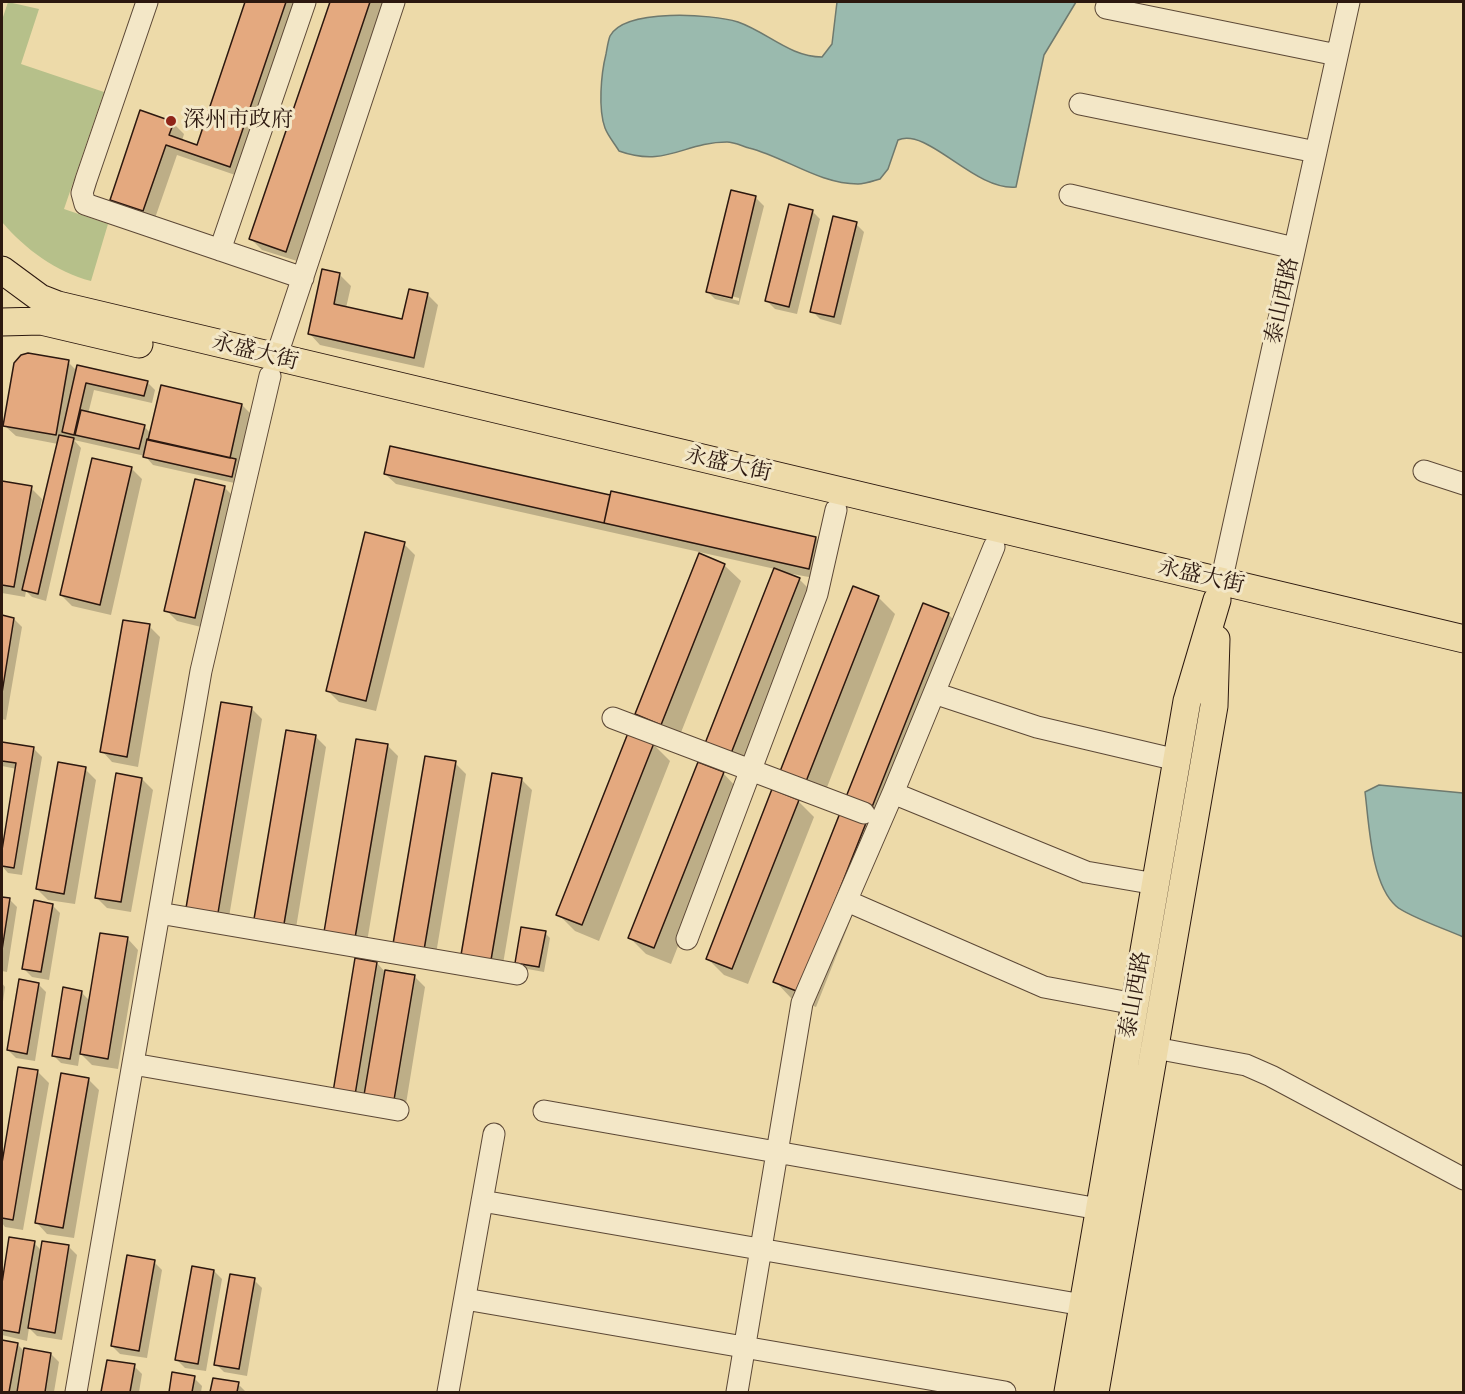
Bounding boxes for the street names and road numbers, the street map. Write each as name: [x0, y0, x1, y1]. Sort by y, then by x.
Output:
street label: 泰山西路: [1261, 255, 1305, 347]
street label: 永盛大街: [209, 330, 301, 376]
street label: 永盛大街: [682, 442, 774, 488]
street label: 永盛大街: [1155, 554, 1247, 600]
street label: 泰山西路: [1115, 949, 1157, 1041]

